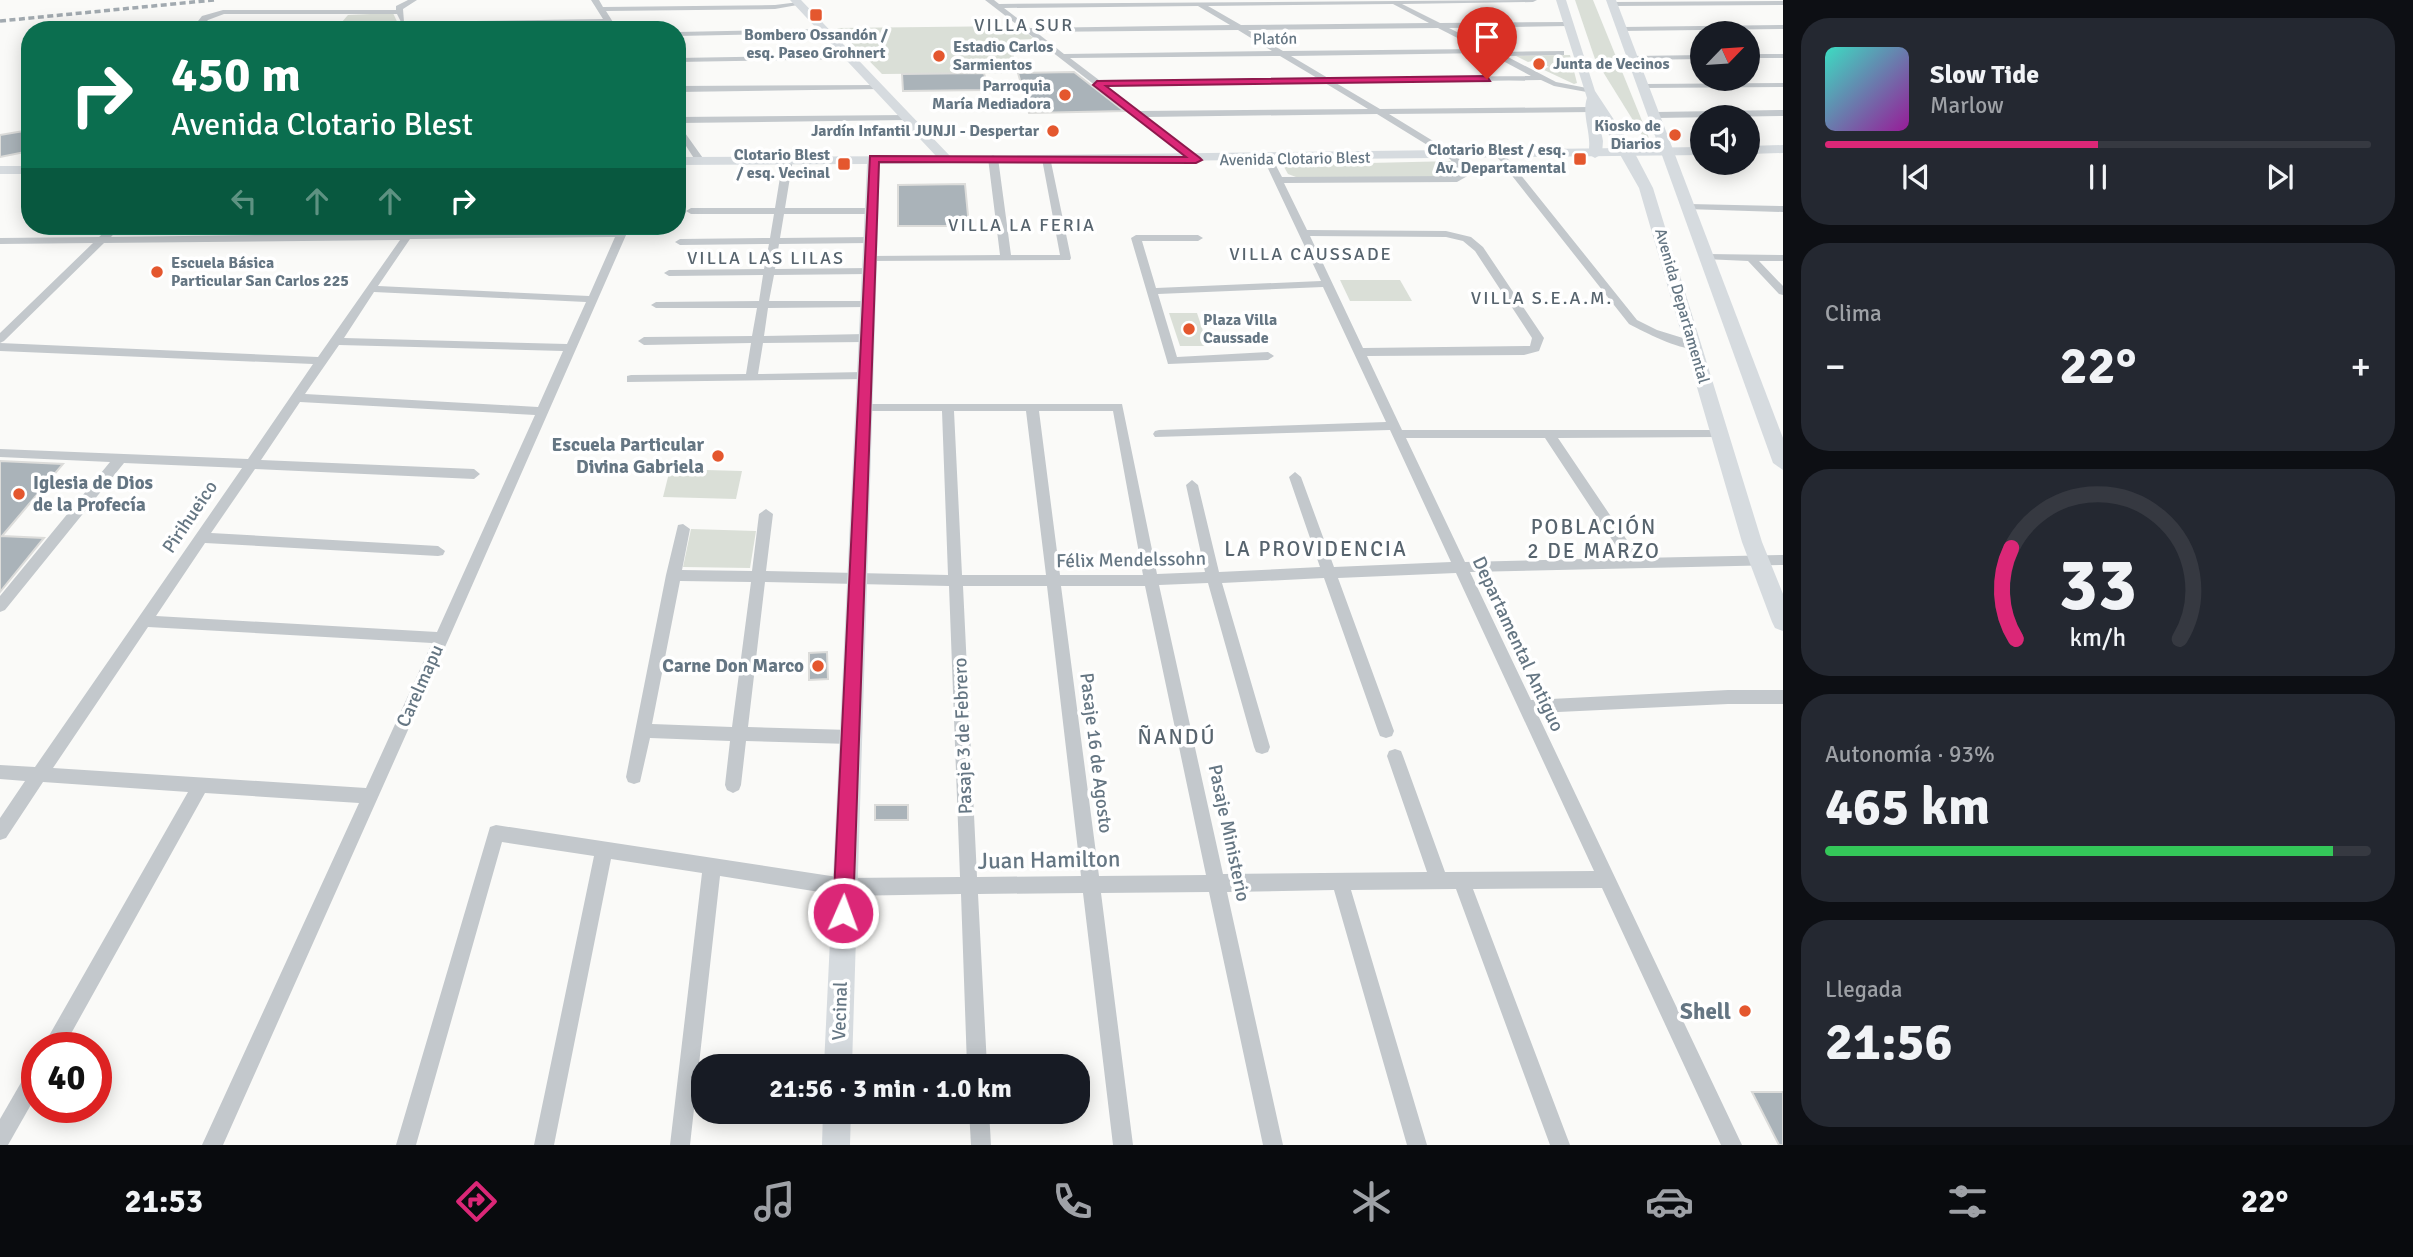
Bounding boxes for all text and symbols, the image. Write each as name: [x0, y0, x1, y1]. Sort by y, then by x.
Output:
marker: Bombero Ossandón / esq. Paseo Grohnert: [808, 7, 824, 23]
pin: [1457, 7, 1517, 79]
district label: VILLA SUR: [974, 14, 1074, 36]
icon: arrive: [1468, 18, 1506, 56]
north arrow: [1690, 21, 1760, 91]
map controls: [1690, 21, 1760, 175]
place label: Bombero Ossandón / esq. Paseo Grohnert: [744, 25, 889, 63]
street label: Platón: [1253, 29, 1297, 49]
place label: Estadio Carlos Sarmientos: [953, 37, 1053, 75]
text: 450 m: [171, 45, 301, 105]
marker: Estadio Carlos Sarmientos: [931, 48, 947, 64]
icon: right: [56, 49, 147, 140]
place label: Junta de Vecinos: [1553, 54, 1669, 74]
marker: Junta de Vecinos: [1531, 56, 1547, 72]
text: Slow Tide: [1930, 59, 2039, 91]
place label: Parroquia María Mediadora: [932, 76, 1051, 114]
marker: Parroquia María Mediadora: [1057, 87, 1073, 103]
text: Marlow: [1930, 91, 2004, 120]
text: Avenida Clotario Blest: [171, 105, 473, 144]
button: sound: [1690, 105, 1760, 175]
place label: Kiosko de Diarios: [1594, 116, 1661, 154]
place label: Jardín Infantil JUNJI - Despertar: [811, 121, 1040, 141]
marker: Jardín Infantil JUNJI - Despertar: [1045, 123, 1061, 139]
marker: Kiosko de Diarios: [1667, 127, 1683, 143]
place label: Clotario Blest / esq. Av. Departamental: [1427, 140, 1566, 178]
place label: Clotario Blest / esq. Vecinal: [734, 145, 830, 183]
street label: Avenida Clotario Blest: [1219, 148, 1371, 170]
marker: Clotario Blest / esq. Av. Departamental: [1572, 151, 1588, 167]
marker: Clotario Blest / esq. Vecinal: [836, 156, 852, 172]
icon: previous: [1897, 158, 1935, 196]
icon: pause: [2079, 158, 2117, 196]
icon: next: [2261, 158, 2299, 196]
icon: left: [225, 182, 263, 220]
icon: ahead: [298, 182, 336, 220]
icon: ahead: [371, 182, 409, 220]
icon: right: [444, 182, 482, 220]
district label: VILLA LA FERIA: [948, 214, 1096, 236]
street label: Avenida Departamental: [1650, 226, 1714, 386]
district label: VILLA CAUSSADE: [1229, 243, 1393, 265]
district label: VILLA LAS LILAS: [687, 247, 845, 269]
place label: Escuela Básica Particular San Carlos 225: [171, 253, 349, 291]
marker: Escuela Básica Particular San Carlos 225: [149, 264, 165, 280]
district label: VILLA S.E.A.M.: [1471, 287, 1613, 309]
text: Clima: [1825, 299, 1882, 328]
place label: Plaza Villa Caussade: [1203, 310, 1277, 348]
marker: Plaza Villa Caussade: [1181, 321, 1197, 337]
text: 22°: [2060, 334, 2136, 398]
text: −: [1825, 343, 1846, 390]
text: +: [2350, 343, 2371, 390]
place label: Escuela Particular Divina Gabriela: [552, 433, 704, 479]
marker: Escuela Particular Divina Gabriela: [710, 448, 726, 464]
place label: Iglesia de Dios de la Profecía: [33, 471, 153, 517]
street label: Pirihueico: [157, 476, 223, 558]
marker: Iglesia de Dios de la Profecía: [11, 486, 27, 502]
district label: POBLACIÓN 2 DE MARZO: [1527, 514, 1661, 564]
district label: LA PROVIDENCIA: [1224, 536, 1408, 562]
text: 33: [2059, 541, 2137, 630]
street label: Félix Mendelssohn: [1056, 547, 1206, 573]
street label: Departamental Antiguo: [1467, 553, 1569, 735]
text: km/h: [2070, 621, 2126, 652]
street label: Carelmapu: [391, 641, 449, 731]
place label: Carne Don Marco: [662, 654, 804, 678]
street label: Pasaje 3 de Febrero: [948, 657, 978, 815]
marker: Carne Don Marco: [810, 658, 826, 674]
street label: Pasaje 16 de Agosto: [1074, 671, 1118, 835]
district label: ÑANDÚ: [1137, 724, 1217, 750]
text: Autonomía · 93%: [1825, 740, 1995, 769]
street label: Pasaje Ministerio: [1203, 762, 1255, 904]
text: 465 km: [1825, 775, 1990, 839]
street label: Juan Hamilton: [977, 844, 1121, 876]
position arrow: [806, 876, 880, 950]
text: Llegada: [1825, 975, 1902, 1004]
street label: Vecinal: [827, 981, 853, 1041]
place label: Shell: [1680, 997, 1731, 1026]
marker: Shell: [1737, 1003, 1753, 1019]
text: 21:56: [1825, 1010, 1953, 1074]
speed limit sign: 40: [21, 1032, 112, 1123]
text: 21:56 · 3 min · 1.0 km: [769, 1073, 1012, 1105]
icon: directions: [452, 1177, 501, 1226]
icon: music: [750, 1177, 799, 1226]
icon: phone: [1048, 1177, 1097, 1226]
icon: climate: [1347, 1177, 1396, 1226]
icon: car: [1645, 1177, 1694, 1226]
icon: filters: [1943, 1177, 1992, 1226]
text: 21:53: [125, 1182, 203, 1221]
text: 22°: [2241, 1182, 2288, 1221]

